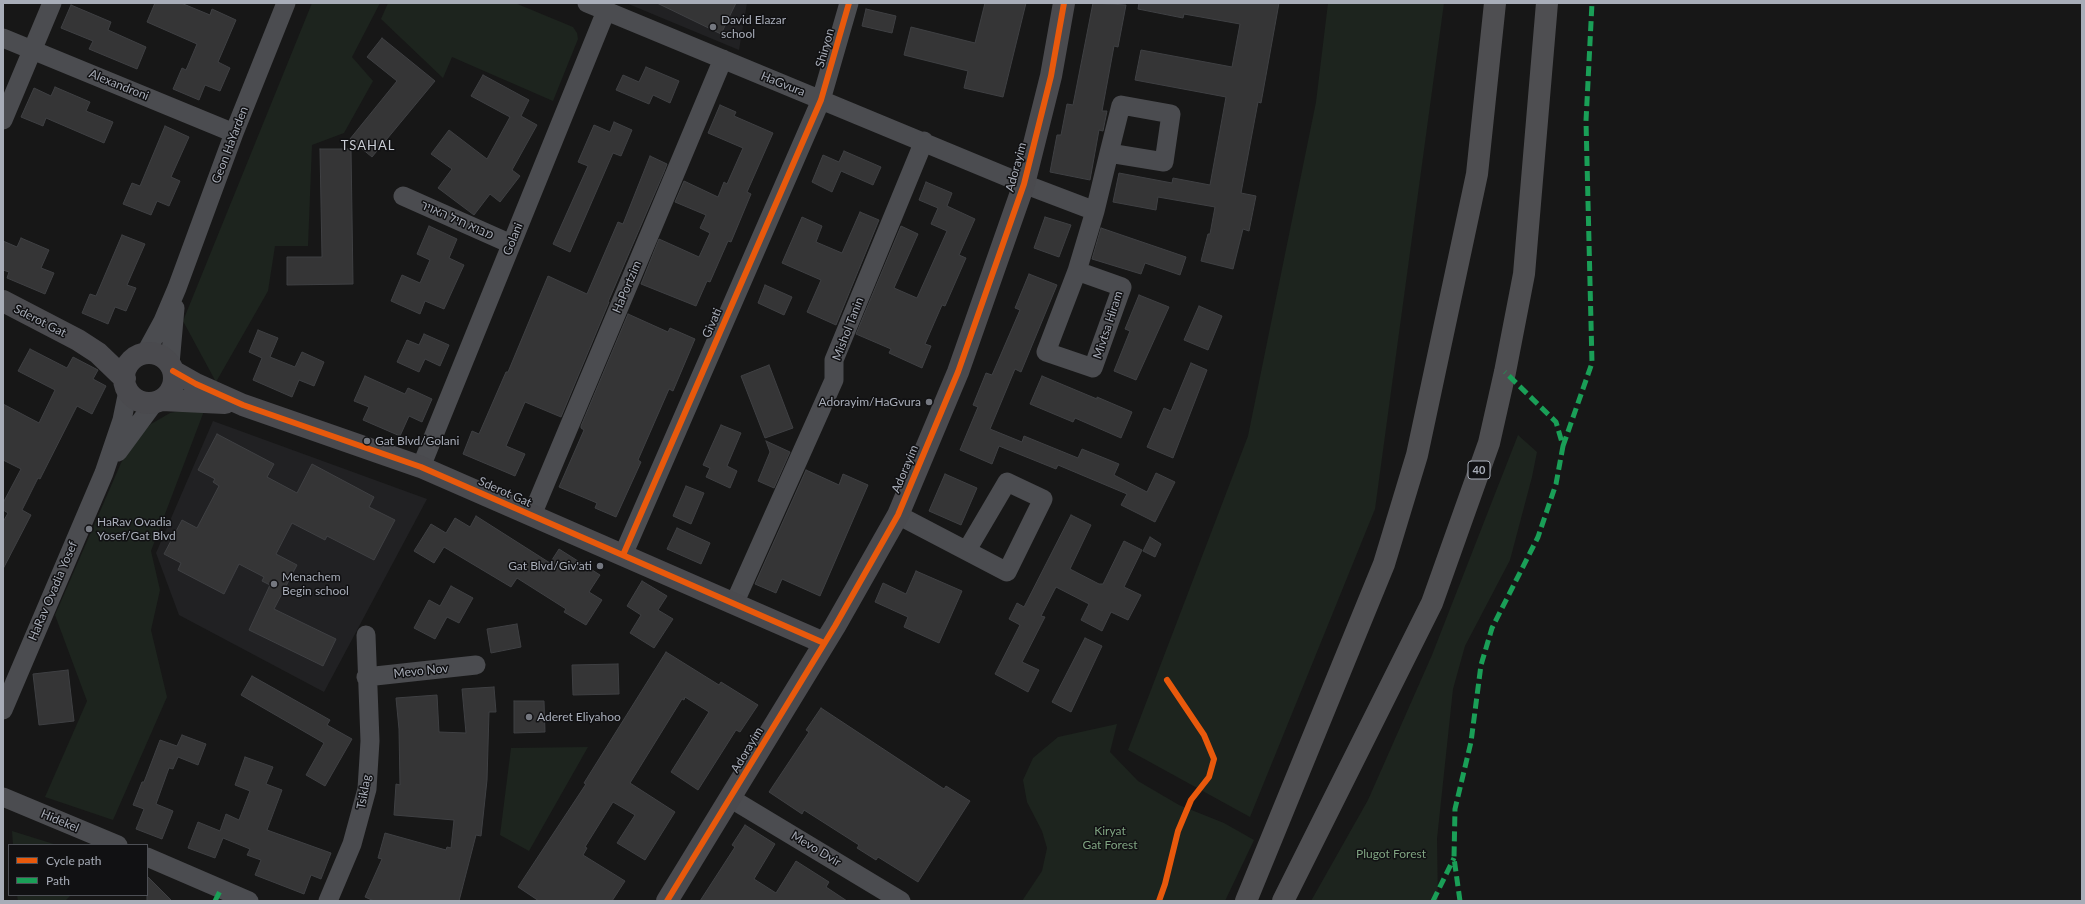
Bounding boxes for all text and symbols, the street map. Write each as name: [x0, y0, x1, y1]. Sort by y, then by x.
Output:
place label: David Elazar school: [721, 13, 786, 41]
marker: David Elazar school: [708, 22, 718, 32]
street label: Shiryon: [813, 27, 837, 69]
street label: Alexandroni: [87, 67, 151, 103]
street label: HaGvura: [759, 69, 807, 99]
street label: Geon HaYarden: [209, 104, 251, 186]
district label: TSAHAL: [341, 138, 395, 154]
street label: Adorayim: [1003, 141, 1029, 193]
street label: מבוא חיל האויר: [418, 198, 496, 242]
street label: Golani: [500, 221, 526, 257]
street label: HaPortzim: [610, 259, 644, 315]
street label: Mivtsa Hiram: [1090, 289, 1126, 361]
street label: Mishol Tanin: [829, 295, 867, 363]
street label: Sderot Gat: [11, 302, 69, 340]
street label: Givati: [699, 306, 725, 340]
place label: Adorayim/HaGvura: [819, 395, 921, 409]
marker: Adorayim/HaGvura: [924, 397, 934, 407]
place label: Gat Blvd/Golani: [375, 434, 459, 448]
marker: Gat Blvd/Golani: [362, 436, 372, 446]
street label: Adorayim: [888, 443, 922, 495]
road number: 40: [1468, 461, 1490, 479]
street label: Sderot Gat: [476, 474, 534, 510]
place label: HaRav Ovadia Yosef/Gat Blvd: [97, 515, 176, 543]
marker: HaRav Ovadia Yosef/Gat Blvd: [84, 524, 94, 534]
street label: HaRav Ovadia Yosef: [26, 539, 80, 643]
place label: Gat Blvd/Giv'ati: [508, 559, 592, 573]
marker: Gat Blvd/Giv'ati: [595, 561, 605, 571]
place label: Menachem Begin school: [282, 570, 349, 598]
marker: Menachem Begin school: [269, 579, 279, 589]
street label: Mevo Nov: [393, 661, 449, 681]
place label: Aderet Eliyahoo: [537, 710, 621, 724]
marker: Aderet Eliyahoo: [524, 712, 534, 722]
street label: Adorayim: [728, 725, 766, 775]
street label: Tsiklag: [354, 774, 374, 810]
street label: Hidekel: [39, 807, 81, 835]
park label: Kiryat Gat Forest: [1082, 824, 1138, 852]
street label: Mevo Dvir: [788, 829, 844, 869]
legend: [8, 844, 148, 896]
park label: Plugot Forest: [1356, 847, 1426, 861]
text: Cycle path: [46, 853, 101, 868]
text: Path: [46, 873, 70, 888]

